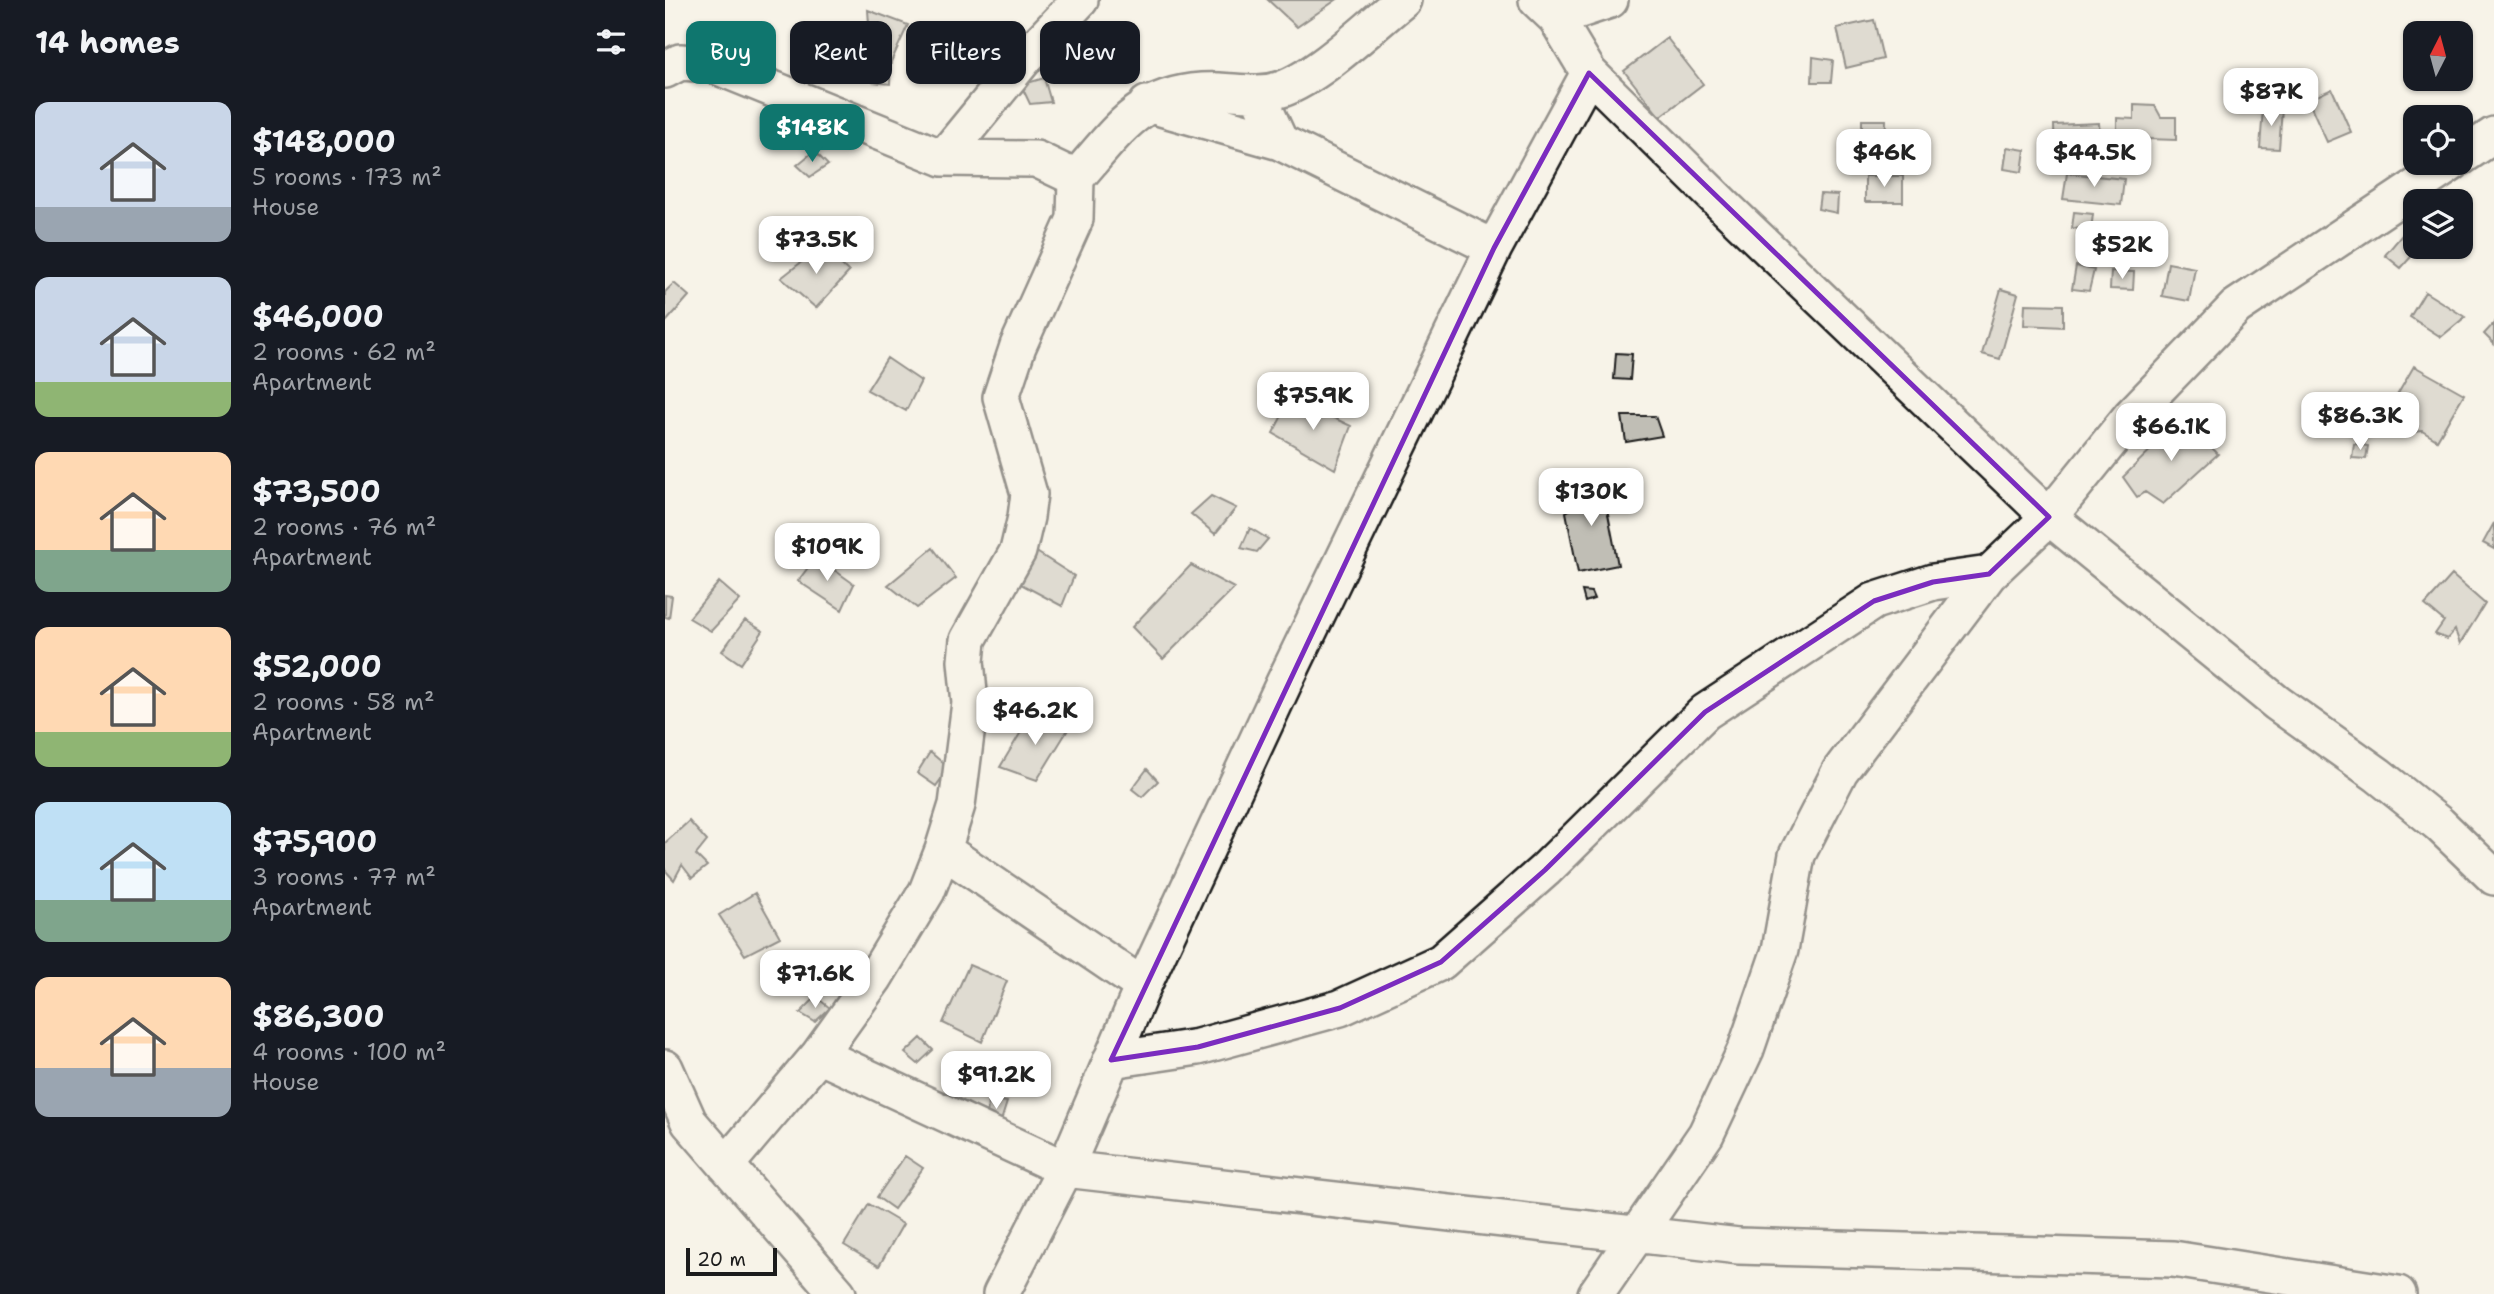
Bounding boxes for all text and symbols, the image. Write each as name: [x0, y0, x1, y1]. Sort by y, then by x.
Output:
chip: Buy: [686, 21, 776, 84]
chip: Rent: [790, 21, 892, 84]
chip: Filters: [906, 21, 1026, 84]
chip: New: [1040, 21, 1140, 84]
north arrow: [2403, 21, 2473, 91]
map controls: [2403, 21, 2473, 259]
text: 14 homes: [35, 22, 180, 63]
icon: filters: [592, 23, 630, 61]
pin: $87K: [2230, 68, 2312, 128]
text: $87K: [2239, 76, 2303, 106]
pin: $148K: [763, 104, 861, 164]
button: locate: [2403, 105, 2473, 175]
text: $148K: [776, 112, 848, 142]
text: $148,000: [252, 121, 396, 162]
icon: home: [91, 130, 175, 214]
pin: $46K: [1843, 130, 1925, 189]
pin: $44.5K: [2037, 130, 2151, 189]
text: $46K: [1852, 137, 1916, 167]
text: $44.5K: [2052, 137, 2136, 167]
text: 5 rooms · 173 m²: [252, 162, 442, 192]
button: layers: [2403, 189, 2473, 259]
text: House: [252, 192, 320, 222]
pin: $73.5K: [759, 216, 873, 276]
pin: $52K: [2081, 222, 2163, 281]
text: $73.5K: [775, 224, 857, 254]
text: $52K: [2091, 229, 2153, 259]
text: $46,000: [252, 296, 384, 337]
icon: home: [91, 305, 175, 389]
text: 2 rooms · 62 m²: [252, 337, 436, 367]
text: Apartment: [252, 367, 372, 397]
pin: $75.9K: [1256, 372, 1370, 432]
text: $75.9K: [1273, 380, 1353, 410]
pin: $86.3K: [2303, 392, 2417, 452]
text: $86.3K: [2317, 400, 2403, 430]
pin: $66.1K: [2114, 404, 2228, 463]
text: $66.1K: [2132, 411, 2210, 441]
pin: $130K: [1542, 468, 1640, 528]
text: $73,500: [252, 471, 381, 512]
text: $130K: [1555, 476, 1627, 506]
icon: home: [91, 480, 175, 564]
text: 2 rooms · 76 m²: [252, 512, 436, 542]
pin: $109K: [778, 524, 876, 583]
text: $109K: [791, 531, 863, 561]
text: Apartment: [252, 542, 372, 572]
text: $52,000: [252, 646, 382, 687]
icon: home: [91, 655, 175, 739]
text: 2 rooms · 58 m²: [252, 687, 435, 717]
pin: $46.2K: [978, 688, 1092, 747]
text: $46.2K: [992, 695, 1078, 725]
text: Apartment: [252, 717, 372, 747]
text: $75,900: [252, 821, 377, 862]
icon: home: [91, 830, 175, 914]
text: 3 rooms · 77 m²: [252, 862, 436, 892]
text: Apartment: [252, 892, 372, 922]
pin: $71.6K: [758, 950, 872, 1010]
text: $71.6K: [776, 958, 854, 988]
text: $86,300: [252, 996, 385, 1037]
icon: home: [91, 1005, 175, 1089]
text: 4 rooms · 100 m²: [252, 1037, 446, 1067]
pin: $91.2K: [939, 1052, 1053, 1111]
text: $91.2K: [957, 1059, 1035, 1089]
text: House: [252, 1067, 320, 1097]
scale bar: [686, 1245, 777, 1277]
text: 20 m: [697, 1247, 746, 1272]

